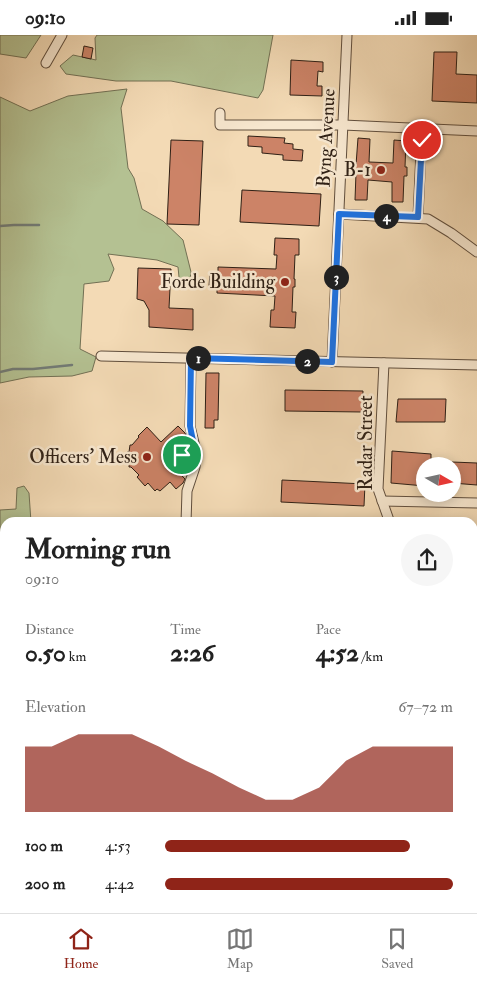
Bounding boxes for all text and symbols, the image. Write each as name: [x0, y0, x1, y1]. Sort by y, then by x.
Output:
text: 09:10: [25, 6, 66, 30]
street label: Byng Avenue: [311, 88, 341, 188]
pin: [401, 119, 443, 161]
icon: check: [408, 126, 436, 154]
place label: B-1: [344, 158, 371, 182]
marker: B-1: [375, 164, 387, 176]
pin: 4: [374, 203, 398, 229]
text: 4: [383, 208, 390, 225]
pin: 3: [324, 265, 348, 289]
text: 3: [334, 269, 339, 286]
place label: Forde Building: [160, 270, 276, 294]
marker: Forde Building: [279, 276, 291, 288]
pin: 1: [186, 345, 210, 371]
pin: 2: [294, 349, 320, 373]
text: 1: [196, 350, 201, 367]
text: 2: [304, 353, 311, 370]
street label: Radar Street: [354, 395, 378, 491]
pin: [161, 434, 203, 476]
icon: arrive: [168, 441, 196, 469]
place label: Officers' Mess: [29, 445, 137, 469]
marker: Officers' Mess: [141, 451, 153, 463]
north arrow: [416, 457, 461, 503]
map controls: [416, 457, 461, 502]
text: Morning run: [25, 532, 171, 567]
button: share: [401, 534, 453, 586]
text: 09:10: [25, 569, 59, 589]
text: Distance: [25, 621, 74, 638]
text: Time: [170, 621, 201, 638]
text: Pace: [316, 621, 341, 638]
text: 0.50: [25, 638, 66, 669]
text: 2:26: [170, 638, 214, 669]
text: 4:52: [316, 638, 359, 669]
text: km: [66, 648, 86, 665]
text: /km: [359, 648, 383, 665]
text: Elevation: [25, 697, 86, 717]
text: 67–72 m: [398, 697, 453, 717]
text: 100 m: [25, 836, 63, 856]
text: 4:53: [105, 836, 131, 856]
text: 200 m: [25, 874, 65, 894]
text: 4:42: [105, 874, 134, 894]
tab: Home: [64, 925, 98, 972]
tab: Map: [226, 925, 254, 972]
tab: Saved: [381, 925, 413, 972]

